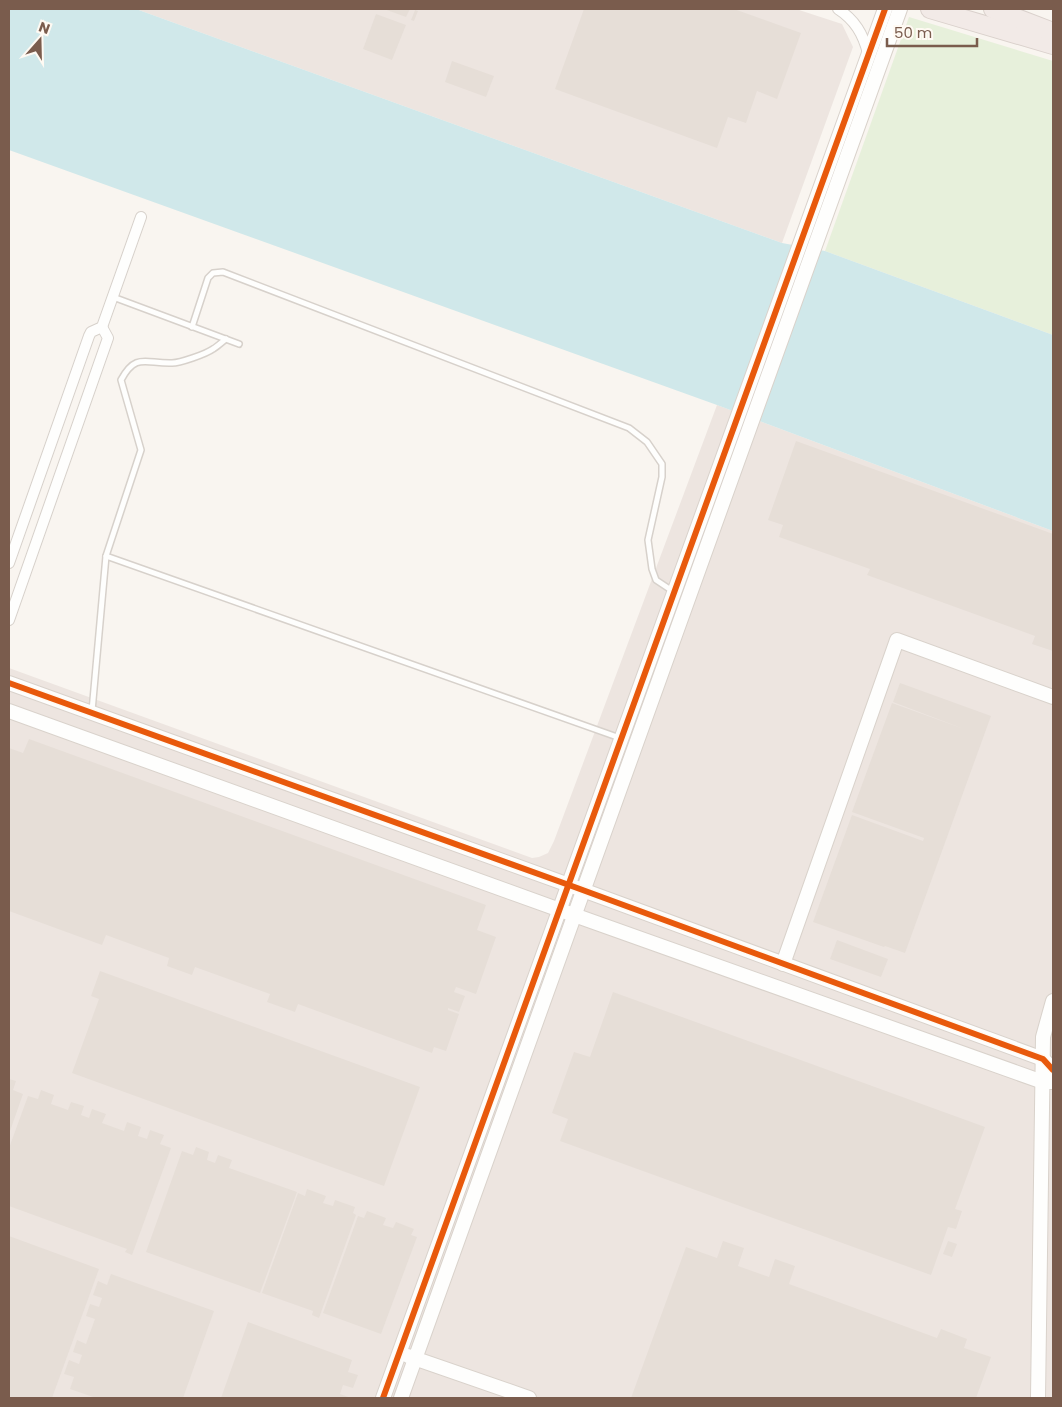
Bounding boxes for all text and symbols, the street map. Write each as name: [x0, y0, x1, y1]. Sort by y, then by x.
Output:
north arrow: [15, 15, 65, 65]
scale bar: [887, 15, 977, 47]
text: N: [36, 17, 53, 39]
text: 50 m: [894, 22, 932, 43]

